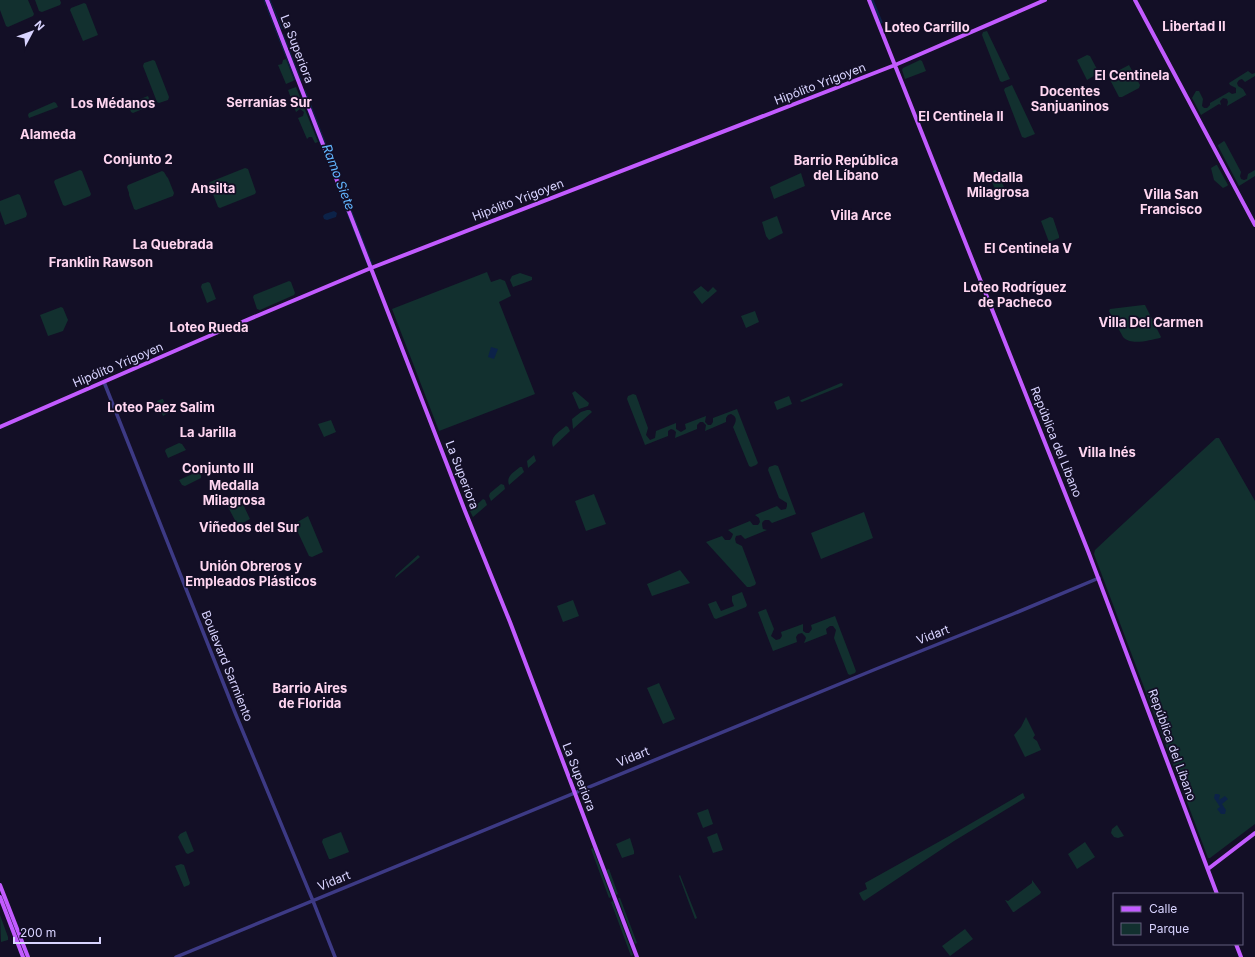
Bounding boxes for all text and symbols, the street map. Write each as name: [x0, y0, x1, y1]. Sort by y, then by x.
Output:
north arrow: [12, 12, 52, 52]
street label: La Superiora: [278, 12, 317, 85]
text: N: [32, 18, 48, 33]
district label: Libertad II: [1162, 18, 1226, 34]
district label: Loteo Carrillo: [884, 19, 970, 35]
street label: Hipólito Yrigoyen: [772, 59, 868, 108]
district label: El Centinela: [1094, 67, 1170, 83]
district label: Docentes Sanjuaninos: [1031, 83, 1109, 114]
district label: Serranías Sur: [226, 94, 313, 110]
district label: Los Médanos: [71, 95, 155, 111]
district label: El Centinela II: [918, 108, 1004, 124]
district label: Alameda: [20, 126, 76, 142]
water label: Ramo Siete: [319, 142, 359, 212]
district label: Conjunto 2: [103, 151, 173, 167]
district label: Barrio República del Líbano: [794, 152, 898, 183]
district label: Medalla Milagrosa: [967, 169, 1029, 200]
street label: Hipólito Yrigoyen: [470, 175, 566, 224]
district label: Ansilta: [191, 180, 235, 196]
district label: Villa San Francisco: [1140, 186, 1202, 217]
district label: Villa Arce: [831, 207, 892, 223]
district label: La Quebrada: [133, 236, 213, 252]
district label: El Centinela V: [984, 240, 1072, 256]
district label: Franklin Rawson: [49, 254, 153, 270]
district label: Loteo Rodríguez de Pacheco: [963, 279, 1067, 310]
district label: Villa Del Carmen: [1099, 314, 1203, 330]
district label: Loteo Rueda: [170, 319, 248, 335]
street label: Hipólito Yrigoyen: [70, 339, 165, 390]
street label: República del Líbano: [1027, 384, 1086, 499]
district label: Loteo Paez Salim: [107, 399, 215, 415]
district label: La Jarilla: [180, 424, 236, 440]
street label: La Superiora: [443, 438, 482, 511]
district label: Villa Inés: [1078, 444, 1136, 460]
district label: Conjunto III: [182, 460, 254, 476]
district label: Medalla Milagrosa: [203, 477, 265, 508]
district label: Viñedos del Sur: [199, 519, 300, 535]
district label: Unión Obreros y Empleados Plásticos: [185, 558, 317, 589]
street label: Boulevard Sarmiento: [198, 608, 257, 723]
street label: Vidart: [914, 621, 951, 648]
district label: Barrio Aires de Florida: [273, 680, 347, 711]
street label: República del Líbano: [1145, 687, 1200, 803]
street label: La Superiora: [560, 740, 599, 813]
street label: Vidart: [614, 743, 651, 770]
street label: Vidart: [315, 867, 352, 894]
legend: [1113, 893, 1243, 945]
text: Calle: [1149, 901, 1177, 916]
scale bar: [14, 919, 100, 945]
text: Parque: [1149, 921, 1189, 936]
text: 200 m: [20, 925, 56, 940]

